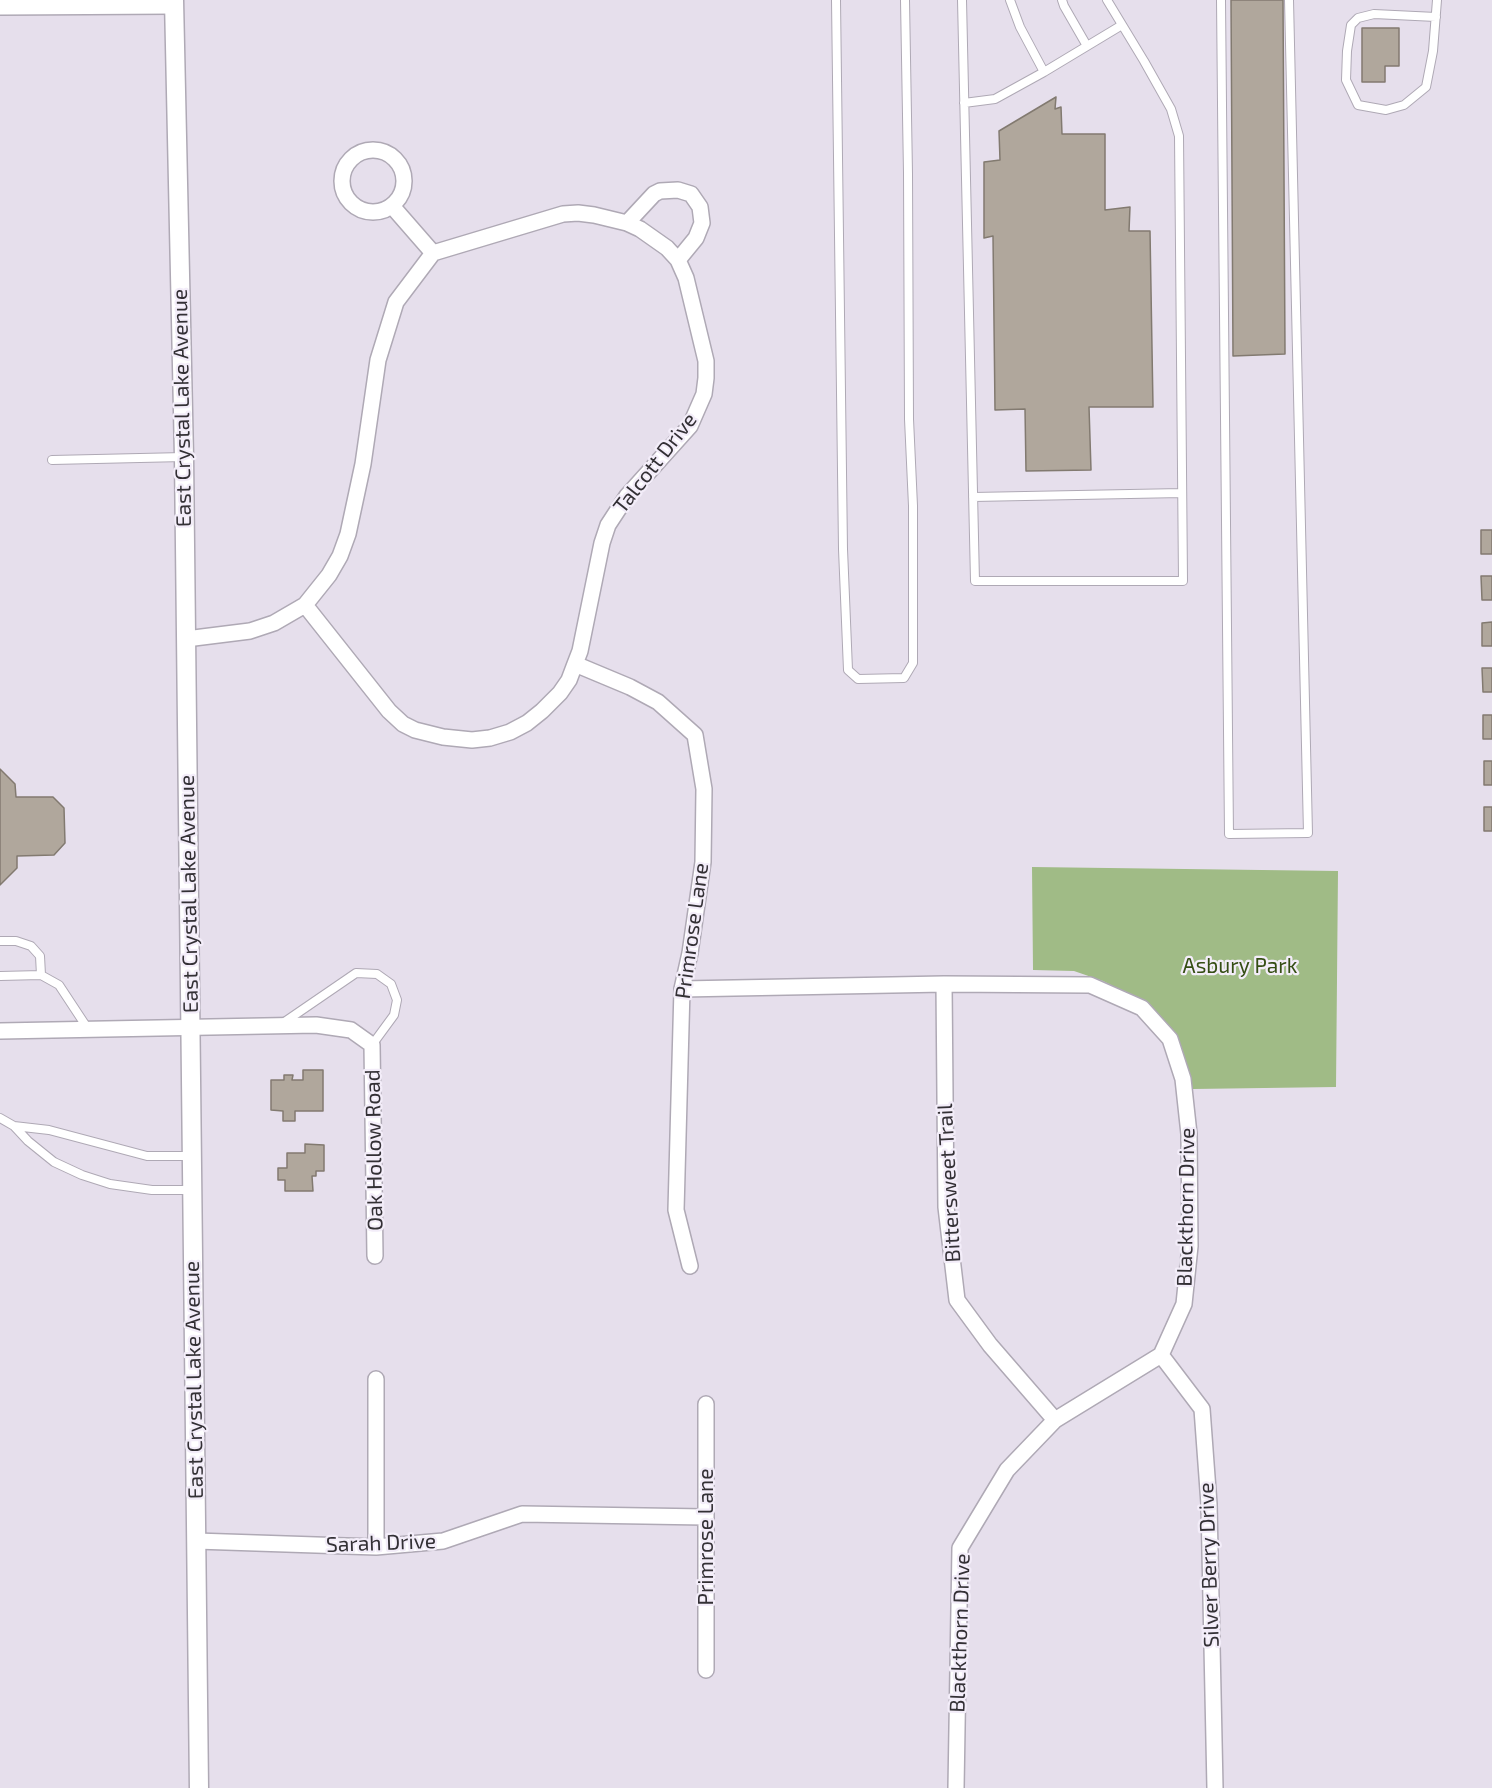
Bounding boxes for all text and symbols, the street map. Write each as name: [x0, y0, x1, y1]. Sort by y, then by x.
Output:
street label: East Crystal Lake Avenue: [167, 289, 197, 527]
street label: Talcott Drive: [608, 408, 702, 518]
street label: East Crystal Lake Avenue: [174, 775, 204, 1013]
street label: Primrose Lane: [670, 861, 714, 1001]
park label: Asbury Park: [1183, 953, 1297, 979]
street label: Oak Hollow Road: [360, 1069, 388, 1231]
street label: Bittersweet Trail: [932, 1103, 966, 1263]
street label: Blackthorn Drive: [1172, 1127, 1200, 1287]
street label: East Crystal Lake Avenue: [179, 1261, 209, 1499]
street label: Primrose Lane: [693, 1469, 719, 1605]
street label: Silver Berry Drive: [1194, 1482, 1224, 1648]
street label: Sarah Drive: [326, 1528, 436, 1558]
street label: Blackthorn Drive: [945, 1553, 975, 1713]

